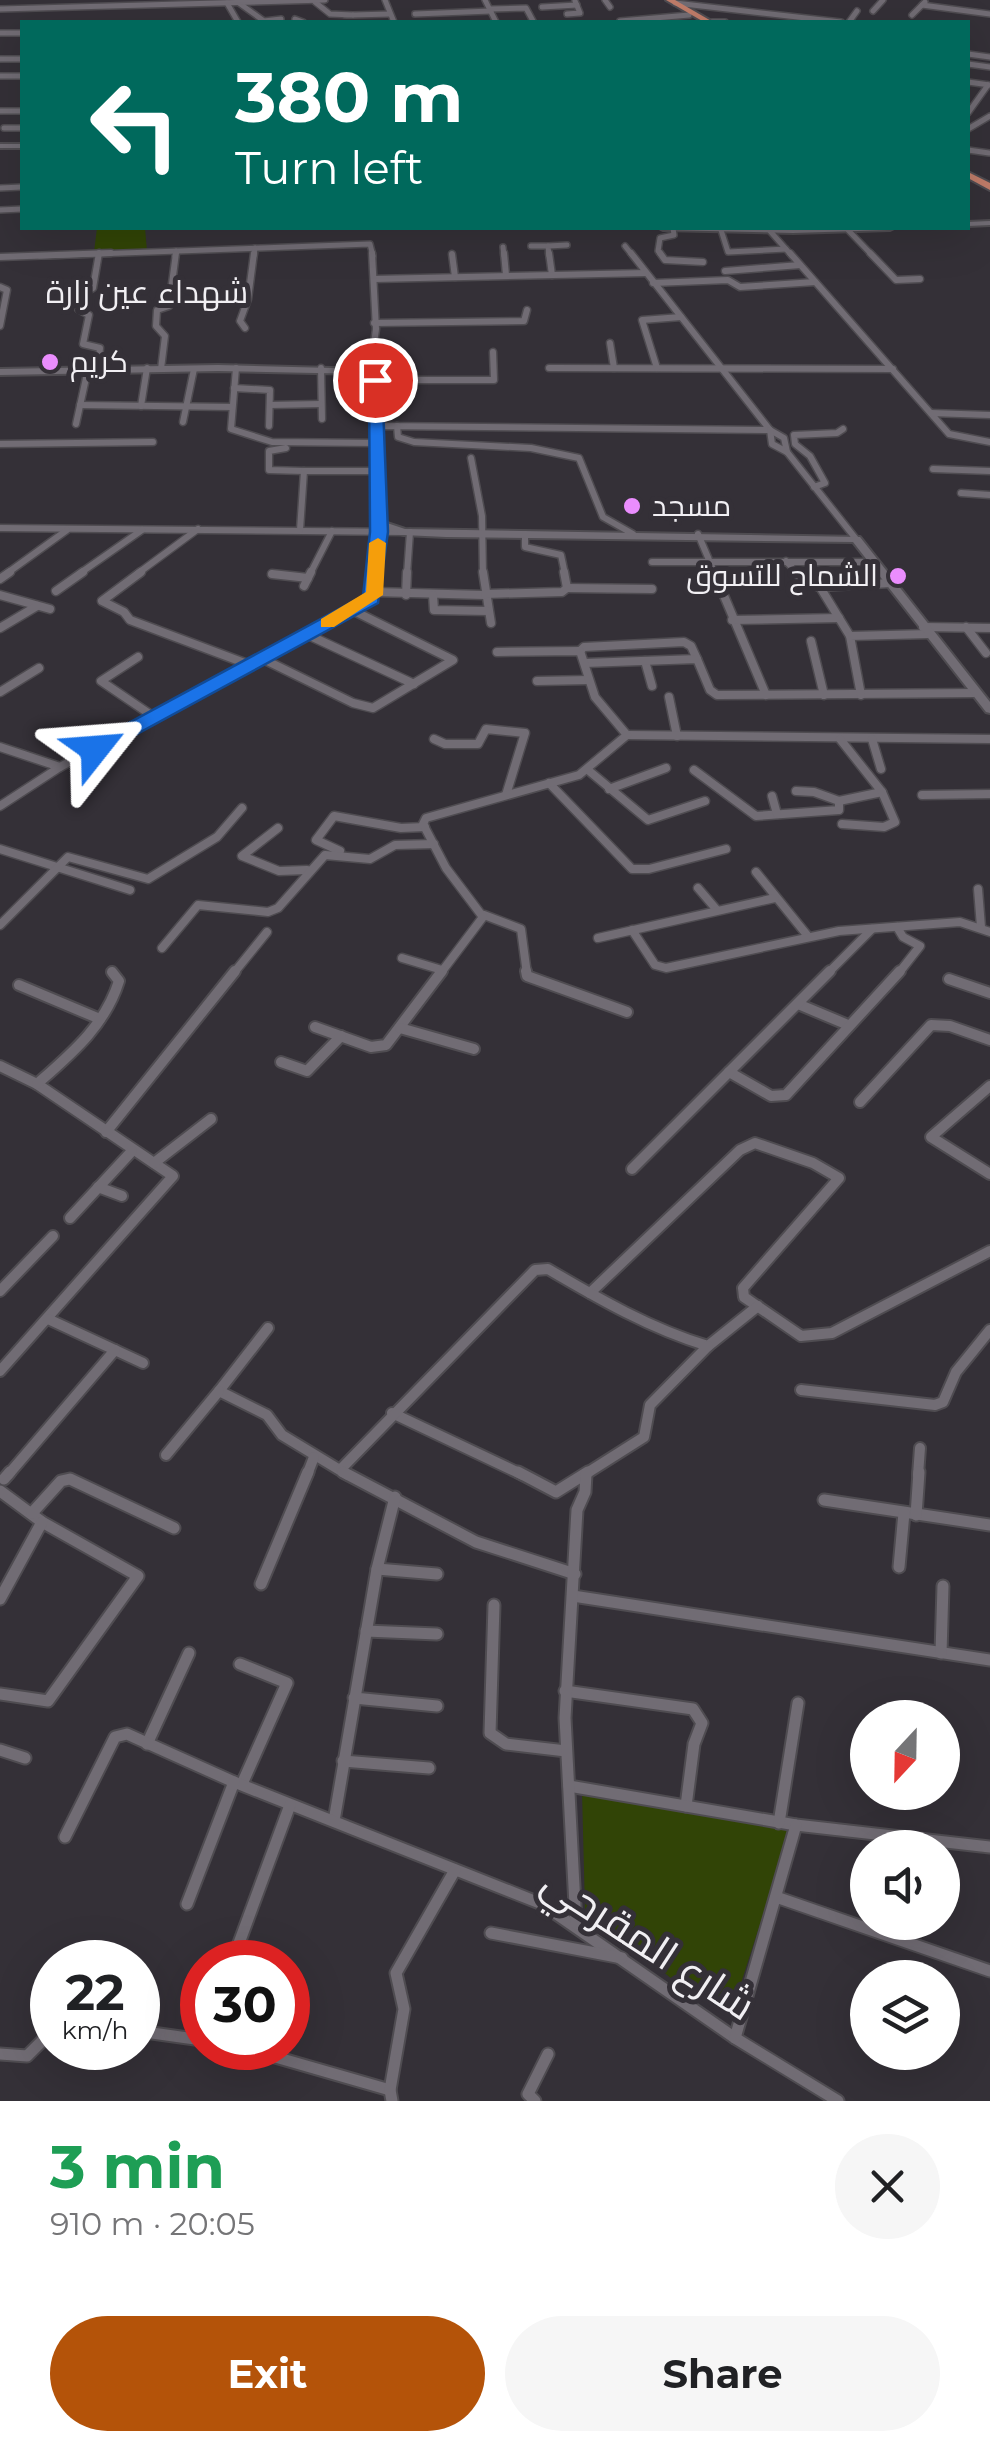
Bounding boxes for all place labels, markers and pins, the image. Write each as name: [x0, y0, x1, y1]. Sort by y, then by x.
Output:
pin: [333, 338, 418, 423]
place label: كريم: [70, 343, 128, 382]
marker: كريم: [39, 351, 61, 373]
place label: مسجد: [652, 487, 731, 524]
marker: مسجد: [621, 495, 643, 517]
place label: الشماح للتسوق: [686, 557, 878, 596]
marker: الشماح للتسوق: [887, 565, 909, 587]

